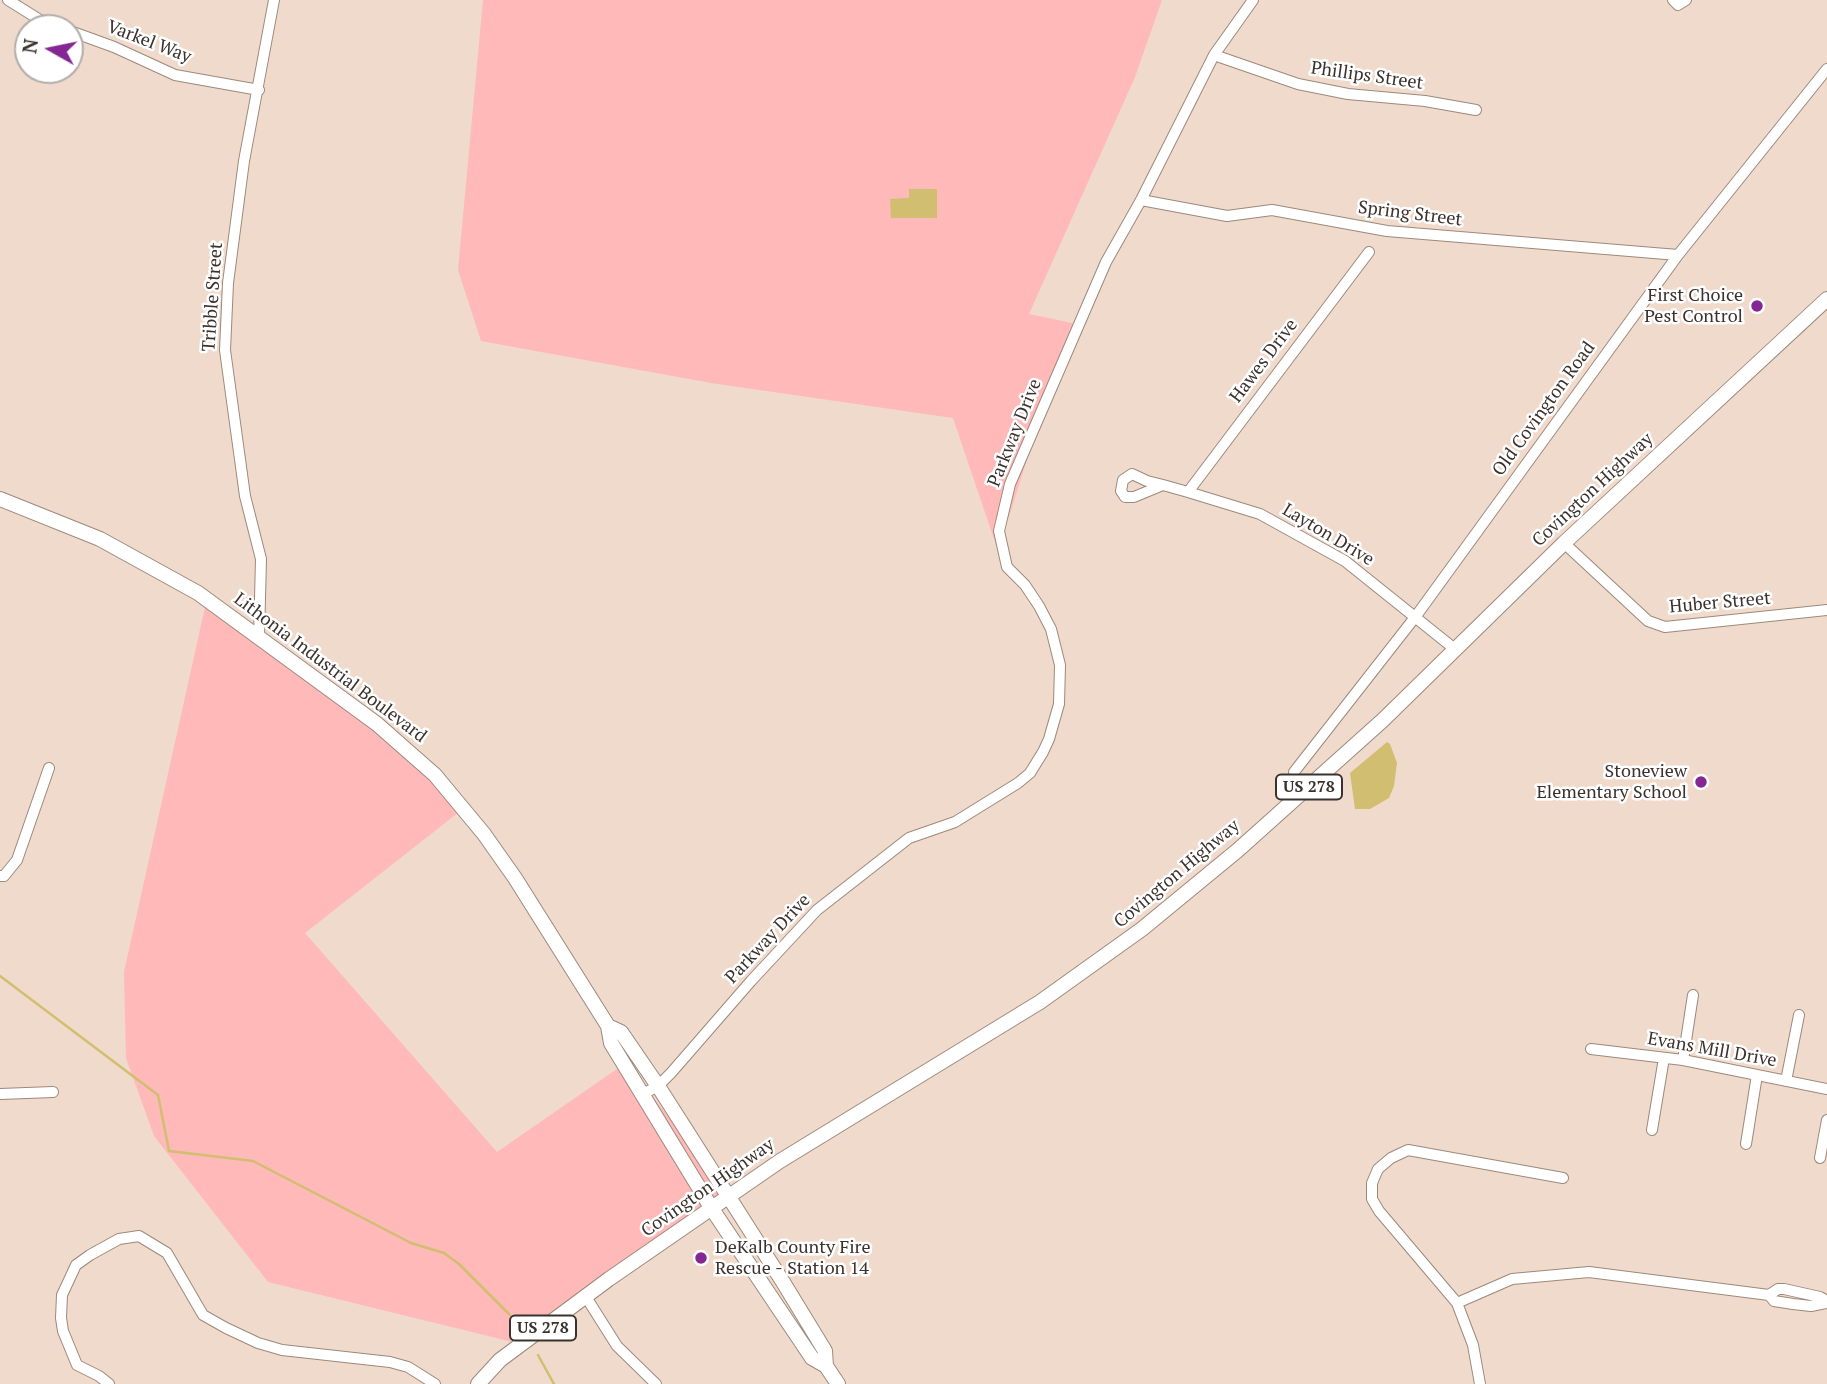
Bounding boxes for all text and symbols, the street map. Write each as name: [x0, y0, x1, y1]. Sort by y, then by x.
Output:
north arrow: [14, 14, 84, 84]
street label: Varkel Way: [104, 16, 194, 68]
text: N: [16, 37, 43, 55]
street label: Phillips Street: [1309, 57, 1425, 95]
street label: Spring Street: [1357, 197, 1463, 231]
street label: Tribble Street: [198, 242, 228, 352]
place label: First Choice Pest Control: [1644, 285, 1743, 328]
marker: First Choice Pest Control: [1749, 298, 1765, 314]
street label: Hawes Drive: [1226, 315, 1302, 407]
street label: Old Covington Road: [1488, 338, 1600, 480]
street label: Parkway Drive: [984, 376, 1046, 490]
street label: Covington Highway: [1528, 429, 1658, 551]
street label: Layton Drive: [1278, 499, 1378, 571]
street label: Lithonia Industrial Boulevard: [229, 588, 431, 748]
street label: Huber Street: [1668, 588, 1772, 618]
place label: Stoneview Elementary School: [1536, 761, 1687, 804]
road number: US 278: [1276, 774, 1342, 800]
marker: Stoneview Elementary School: [1693, 774, 1709, 790]
street label: Covington Highway: [1110, 815, 1244, 933]
street label: Parkway Drive: [721, 890, 815, 988]
street label: Evans Mill Drive: [1646, 1028, 1778, 1072]
street label: Covington Highway: [637, 1134, 779, 1242]
place label: DeKalb County Fire Rescue - Station 14: [715, 1237, 871, 1280]
marker: DeKalb County Fire Rescue - Station 14: [693, 1250, 709, 1266]
road number: US 278: [510, 1316, 576, 1340]

